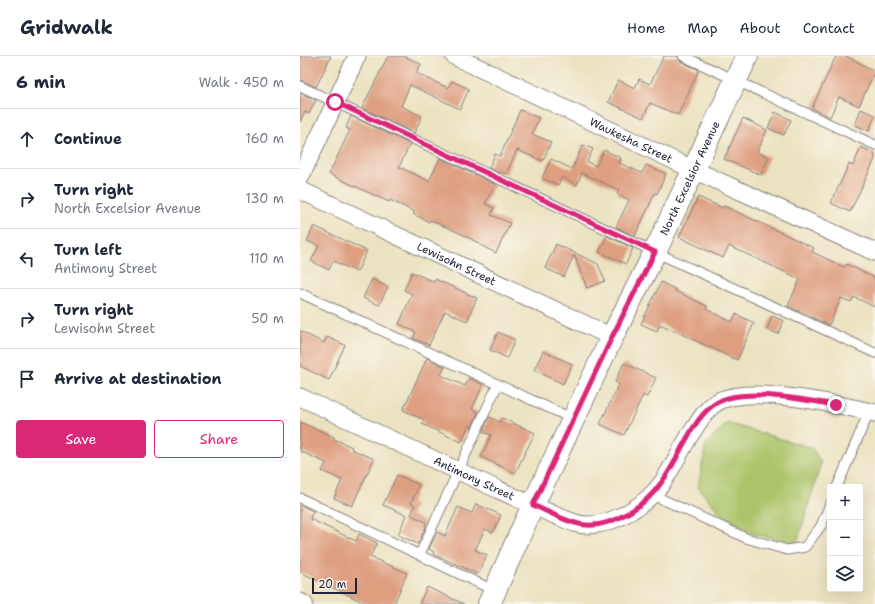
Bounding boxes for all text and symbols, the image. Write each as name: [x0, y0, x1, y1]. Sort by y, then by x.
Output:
text: Gridwalk: [20, 15, 113, 40]
text: Home: [627, 19, 666, 37]
text: Map: [688, 19, 718, 37]
text: About: [740, 19, 781, 37]
text: Contact: [803, 19, 855, 37]
text: 6 min: [16, 71, 66, 93]
text: Walk · 450 m: [199, 74, 284, 91]
route start: [326, 93, 344, 111]
street label: Waukesha Street: [587, 114, 675, 166]
street label: North Excelsior Avenue: [656, 118, 723, 238]
icon: ahead: [16, 128, 38, 150]
text: Continue: [54, 129, 122, 149]
text: 160 m: [246, 130, 284, 147]
text: Turn right: [54, 180, 134, 200]
icon: right: [16, 188, 38, 210]
text: 130 m: [246, 190, 284, 207]
text: North Excelsior Avenue: [54, 200, 201, 217]
street label: Lewisohn Street: [415, 239, 499, 289]
text: Turn left: [54, 240, 122, 260]
icon: left: [16, 248, 38, 270]
text: 110 m: [249, 250, 284, 267]
text: Antimony Street: [54, 260, 157, 277]
text: Turn right: [54, 300, 134, 320]
icon: right: [16, 308, 38, 330]
text: 50 m: [251, 310, 284, 327]
text: Lewisohn Street: [54, 320, 155, 337]
icon: arrive: [16, 368, 38, 390]
text: Arrive at destination: [54, 369, 222, 389]
route end: [827, 396, 845, 414]
button: Save: [16, 420, 146, 458]
button: Share: [154, 420, 284, 458]
street label: Antimony Street: [431, 453, 517, 504]
map controls: [827, 484, 863, 592]
button: +: [827, 484, 863, 520]
button: −: [827, 520, 863, 556]
button: layers: [827, 556, 863, 592]
scale bar: [312, 576, 357, 595]
text: 20 m: [318, 577, 346, 592]

